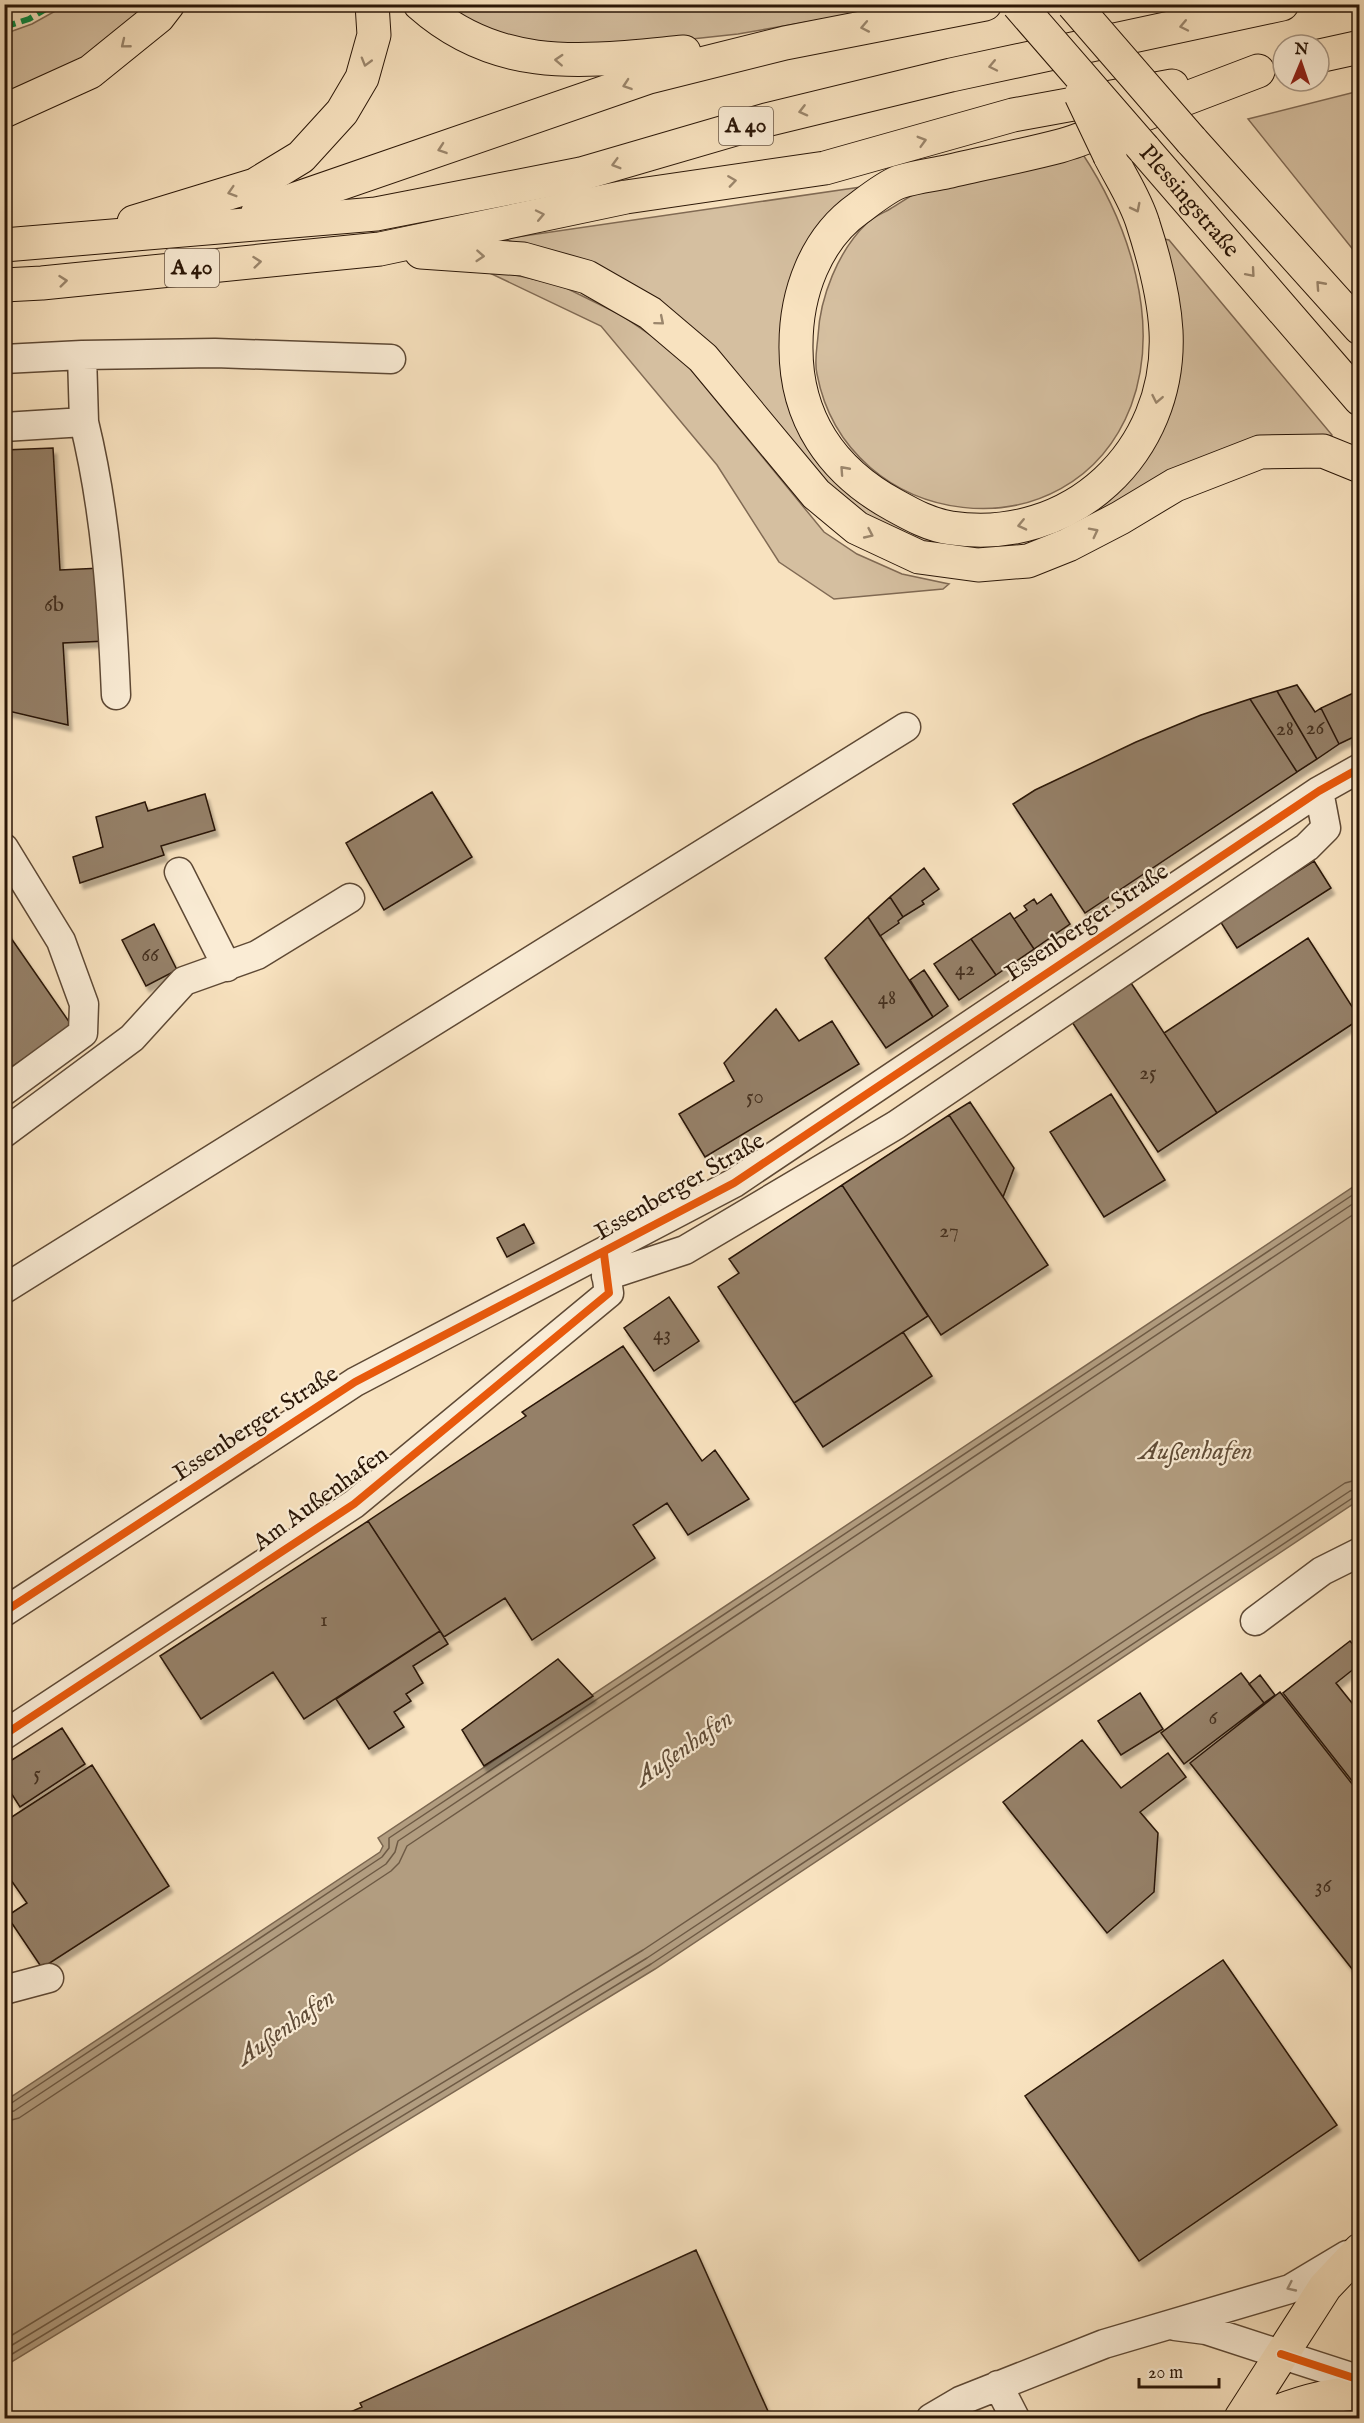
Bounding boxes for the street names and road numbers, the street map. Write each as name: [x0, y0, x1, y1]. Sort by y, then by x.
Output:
road number: A 40: [719, 107, 773, 145]
street label: Plessingstraße: [1132, 138, 1247, 264]
road number: A 40: [165, 249, 219, 287]
street label: Essenberger Straße: [999, 857, 1175, 989]
street label: Essenberger Straße: [589, 1126, 771, 1248]
street label: Essenberger Straße: [167, 1359, 345, 1489]
street label: Am Außenhafen: [246, 1439, 395, 1559]

